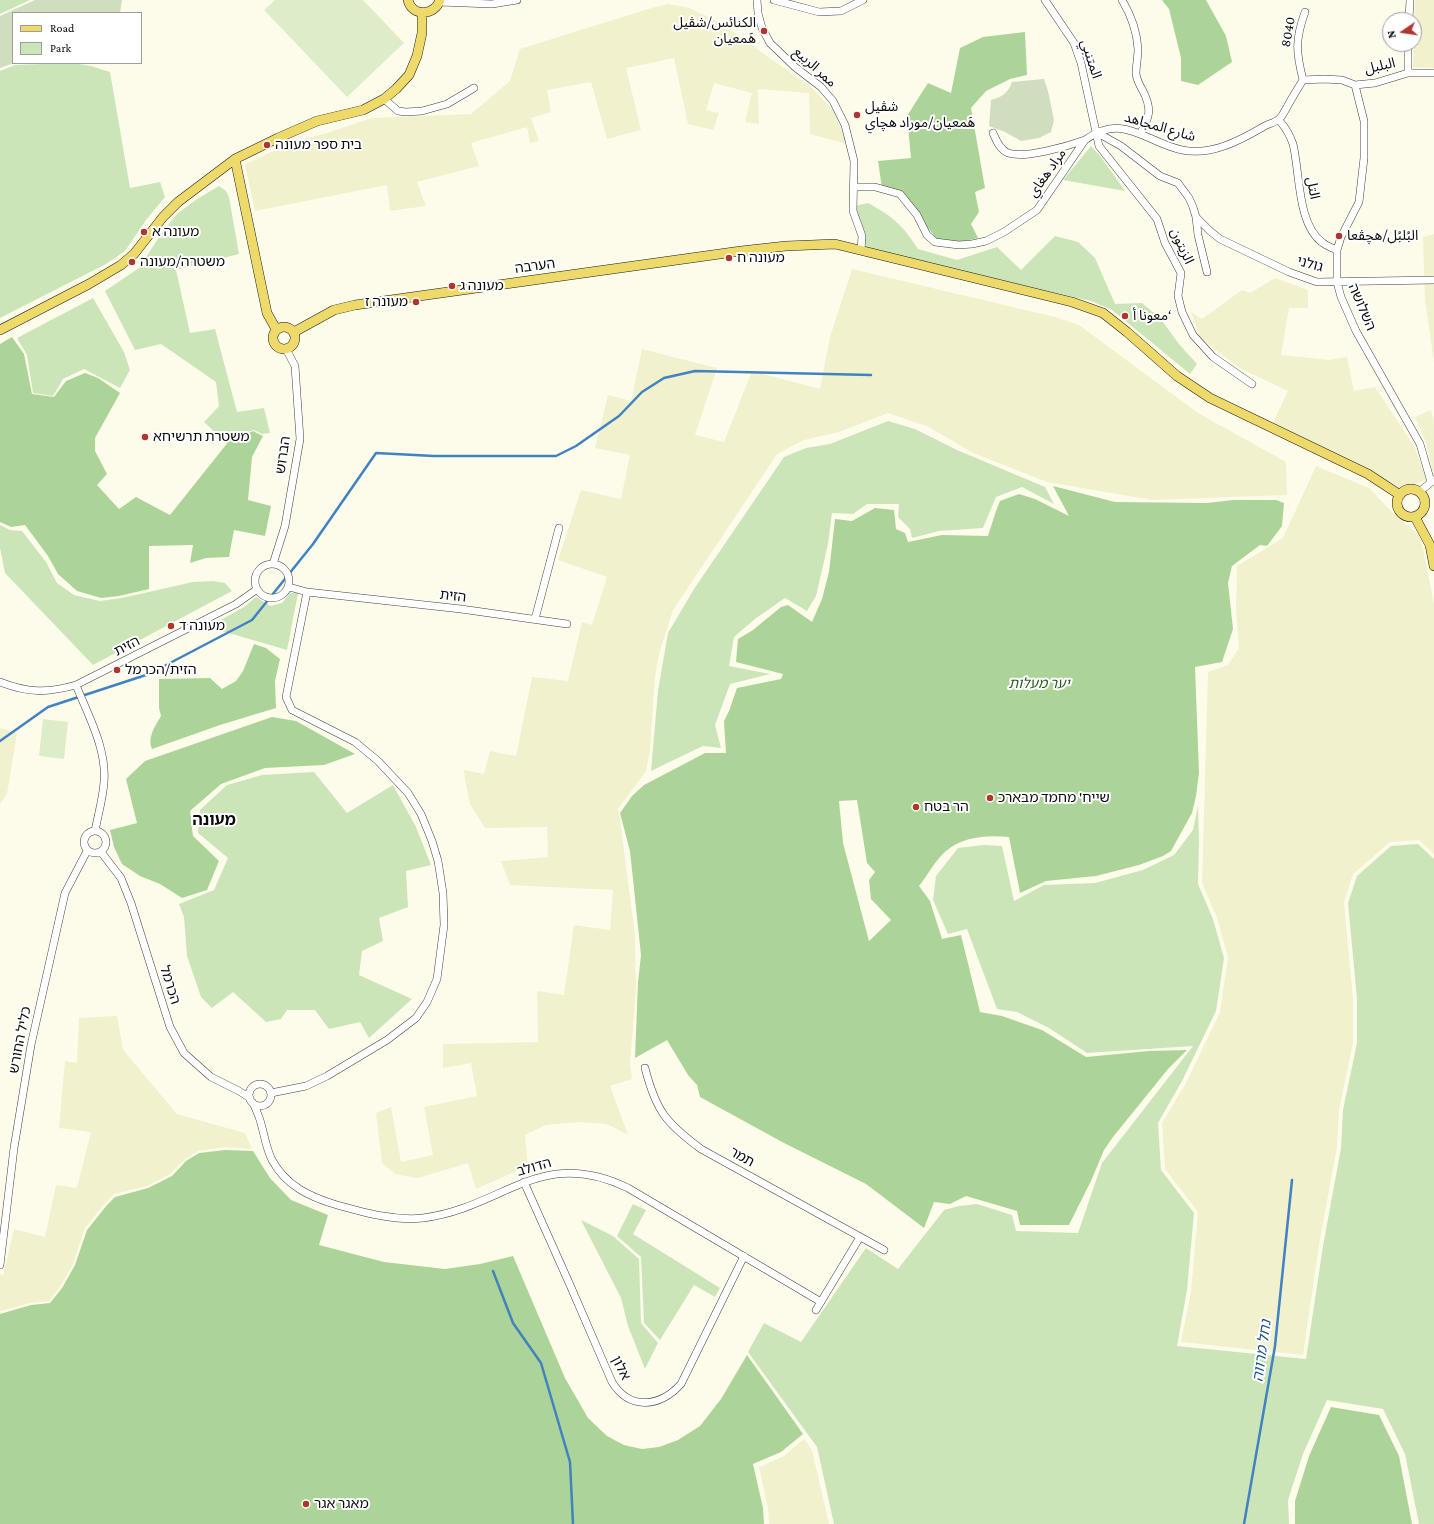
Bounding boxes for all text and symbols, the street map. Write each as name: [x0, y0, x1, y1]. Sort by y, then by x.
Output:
legend: [12, 12, 142, 64]
north arrow: [1382, 12, 1422, 52]
place label: الكنائس/شڤيل هَمعيان: [673, 15, 756, 48]
street label: 8040: [1277, 16, 1299, 48]
text: Road: [50, 21, 74, 35]
marker: الكنائس/شڤيل هَمعيان: [759, 26, 769, 36]
text: N: [1385, 29, 1398, 39]
street label: المتنبي: [1077, 37, 1105, 81]
text: Park: [50, 41, 71, 55]
street label: ممر الربيع: [790, 43, 840, 91]
street label: البلبل: [1363, 54, 1397, 78]
place label: شڤيل هَمعيان/موراد هچاي: [865, 99, 975, 132]
street label: شارع المجاهد: [1122, 109, 1198, 145]
marker: شڤيل هَمعيان/موراد هچاي: [852, 110, 862, 120]
place label: בית ספר מעונה: [275, 137, 362, 153]
marker: בית ספר מעונה: [262, 140, 272, 150]
street label: مراد هغاي: [1024, 146, 1070, 200]
street label: التل: [1303, 176, 1323, 200]
place label: מעונה א: [152, 224, 199, 240]
street label: الزيتون: [1167, 225, 1197, 267]
marker: מעונה א: [139, 227, 149, 237]
place label: البُلبُل/هچڤعا: [1347, 228, 1418, 244]
marker: البُلبُل/هچڤعا: [1334, 231, 1344, 241]
place label: מעונה ח: [737, 250, 785, 266]
marker: מעונה ח: [724, 253, 734, 263]
street label: גולני: [1295, 253, 1325, 275]
place label: משטרה/מעונה: [140, 254, 225, 270]
street label: הערבה: [514, 255, 556, 277]
marker: משטרה/מעונה: [127, 257, 137, 267]
place label: מעונה ג: [460, 278, 504, 294]
marker: מעונה ג: [447, 281, 457, 291]
street label: השלושה: [1345, 281, 1379, 333]
place label: מעונה ז: [365, 294, 408, 310]
marker: מעונה ז: [411, 297, 421, 307]
place label: معونا أ‘: [1133, 308, 1171, 324]
marker: معونا أ‘: [1120, 311, 1130, 321]
place label: משטרת תרשיחא: [153, 429, 250, 445]
marker: משטרת תרשיחא: [140, 432, 150, 442]
street label: הברוש: [272, 435, 294, 475]
street label: הזית: [439, 586, 467, 606]
place label: מעונה ד: [179, 618, 225, 634]
marker: מעונה ד: [166, 621, 176, 631]
street label: הזית: [111, 632, 143, 660]
place label: הזית/הכרמל: [125, 662, 197, 678]
marker: הזית/הכרמל: [112, 665, 122, 675]
park label: יער מעלות: [1008, 676, 1070, 692]
place label: שייח' מחמד מבארכ: [998, 790, 1110, 806]
marker: שייח' מחמד מבארכ: [985, 793, 995, 803]
place label: הר בטח: [924, 799, 969, 815]
marker: הר בטח: [911, 802, 921, 812]
district label: מעונה: [192, 810, 236, 830]
street label: הכרמל: [156, 964, 184, 1006]
street label: כליל החורש: [5, 1005, 35, 1075]
street label: תמר: [727, 1143, 757, 1171]
street label: הדולב: [515, 1154, 553, 1180]
water label: נחל מרווה: [1249, 1319, 1275, 1383]
street label: אלון: [608, 1353, 634, 1383]
place label: מאגר אגר: [314, 1496, 369, 1512]
marker: מאגר אגר: [301, 1499, 311, 1509]

